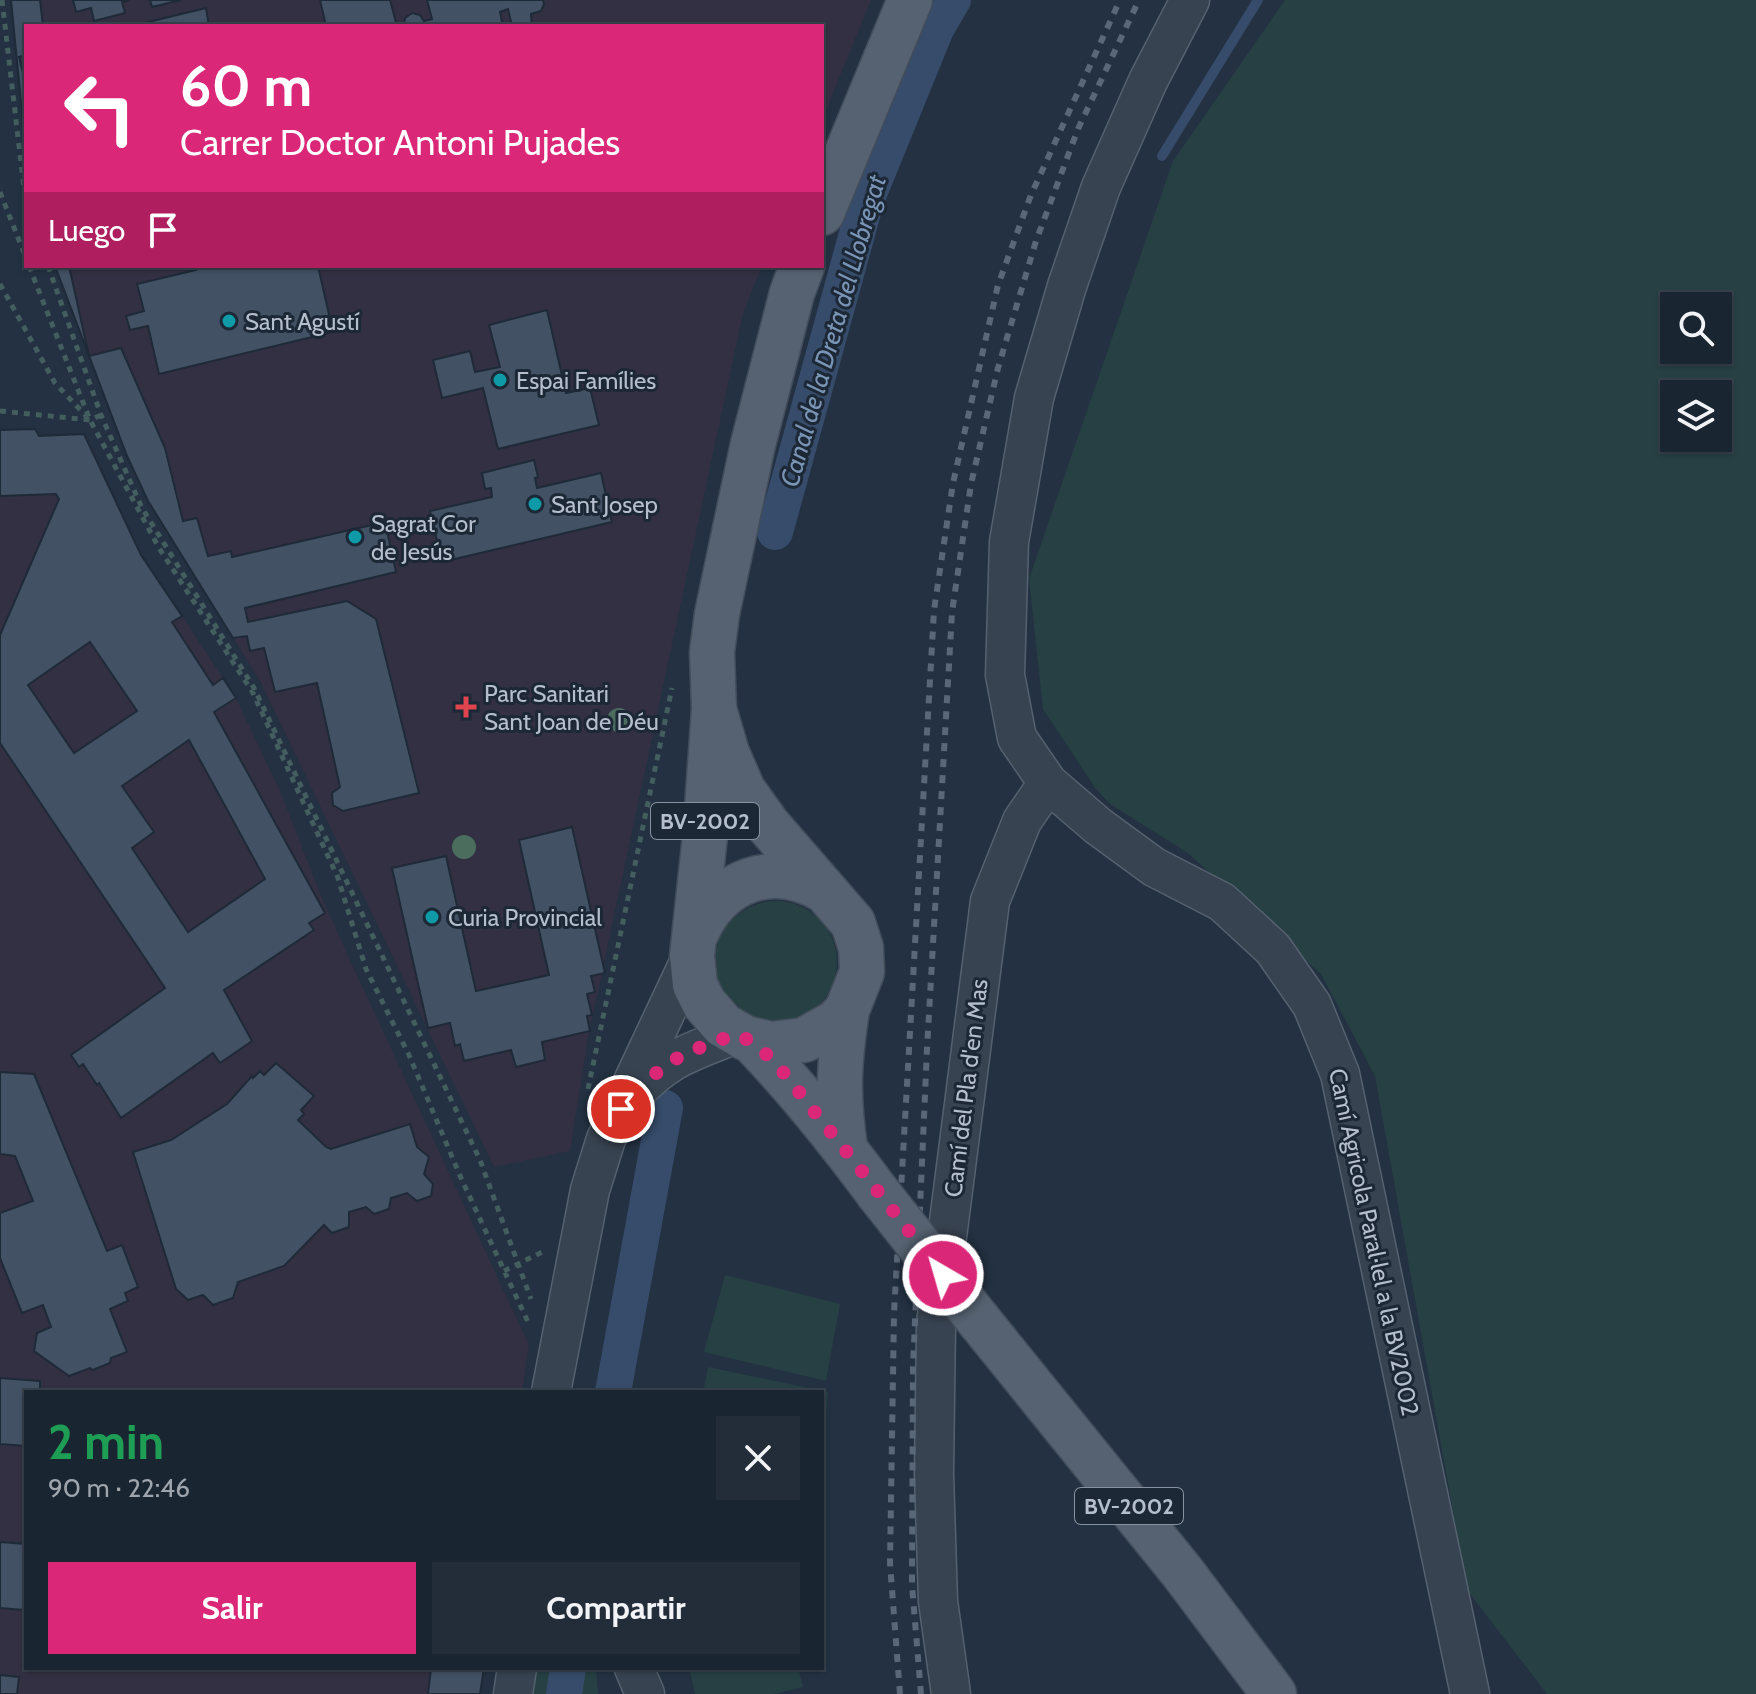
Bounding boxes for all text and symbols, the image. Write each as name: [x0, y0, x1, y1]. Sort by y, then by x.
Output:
text: 60 m: [180, 52, 312, 120]
icon: left: [48, 56, 152, 160]
text: Carrer Doctor Antoni Pujades: [180, 120, 620, 164]
water label: Canal de la Dreta del Llobregat: [773, 170, 893, 491]
icon: arrive: [141, 208, 185, 252]
text: Luego: [48, 212, 125, 249]
map controls: [1660, 292, 1732, 452]
button: search: [1660, 292, 1732, 364]
place label: Sant Agustí: [245, 307, 359, 336]
marker: Sant Agustí: [220, 312, 238, 330]
place label: Espai Famílies: [516, 366, 656, 395]
marker: Espai Famílies: [491, 371, 509, 389]
button: layers: [1660, 380, 1732, 452]
place label: Sant Josep: [551, 490, 658, 519]
marker: Sant Josep: [526, 495, 544, 513]
place label: Sagrat Cor de Jesús: [371, 509, 476, 566]
marker: Sagrat Cor de Jesús: [346, 528, 364, 546]
place label: Parc Sanitari Sant Joan de Déu: [484, 679, 659, 736]
marker: Parc Sanitari Sant Joan de Déu: [455, 696, 477, 718]
road number: BV-2002: [651, 803, 759, 839]
place label: Curia Provincial: [448, 903, 602, 932]
marker: Curia Provincial: [423, 908, 441, 926]
street label: Camí del Pla d'en Mas: [938, 977, 994, 1199]
street label: Camí Agricola Paral·lel a la BV2002: [1323, 1066, 1425, 1418]
pin: [587, 1075, 655, 1143]
icon: arrive: [599, 1087, 643, 1131]
position arrow: [901, 1233, 985, 1317]
text: 2 min: [48, 1413, 164, 1471]
button: close: [716, 1416, 800, 1500]
text: 90 m · 22:46: [48, 1472, 190, 1504]
road number: BV-2002: [1075, 1488, 1183, 1524]
button: Salir: [48, 1562, 416, 1654]
button: Compartir: [432, 1562, 800, 1654]

